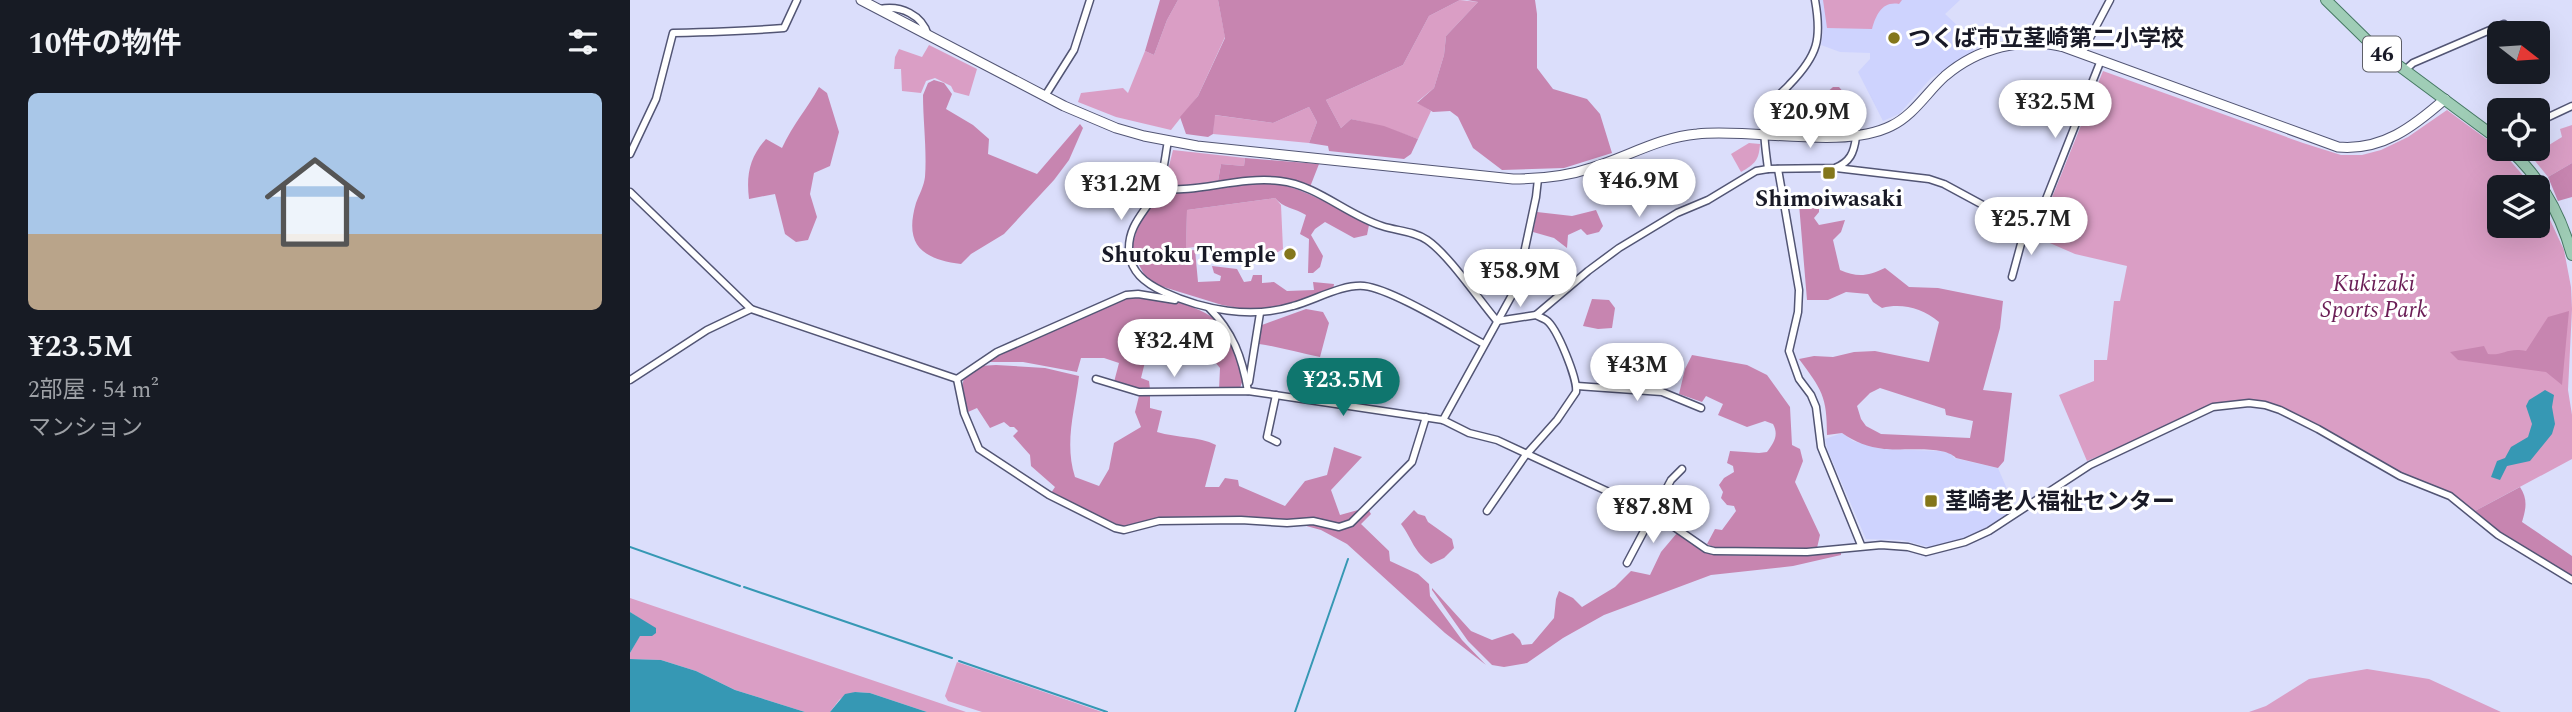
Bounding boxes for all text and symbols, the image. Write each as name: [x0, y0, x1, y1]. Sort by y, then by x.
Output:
text: 10件の物件: [28, 21, 182, 67]
north arrow: [2487, 21, 2550, 84]
map controls: [2487, 21, 2550, 238]
place label: つくば市立茎崎第二小学校: [1908, 22, 2184, 57]
icon: filters: [564, 23, 602, 61]
marker: つくば市立茎崎第二小学校: [1886, 30, 1902, 46]
road number: 46: [2363, 36, 2401, 72]
pin: ¥32.5M: [1998, 80, 2112, 140]
text: ¥32.5M: [2015, 85, 2095, 120]
pin: ¥20.9M: [1753, 90, 1867, 150]
text: ¥20.9M: [1770, 95, 1850, 130]
button: locate: [2487, 98, 2550, 161]
icon: home: [252, 139, 378, 265]
pin: ¥46.9M: [1582, 160, 1696, 219]
pin: ¥31.2M: [1064, 162, 1178, 222]
text: ¥46.9M: [1599, 164, 1679, 199]
marker: Shimoiwasaki: [1821, 165, 1837, 181]
text: ¥31.2M: [1081, 167, 1161, 202]
button: layers: [2487, 175, 2550, 238]
place label: Shimoiwasaki: [1755, 182, 1903, 217]
pin: ¥25.7M: [1974, 198, 2088, 257]
text: ¥25.7M: [1991, 202, 2071, 237]
place label: Shutoku Temple: [1101, 238, 1276, 273]
marker: Shutoku Temple: [1282, 246, 1298, 262]
pin: ¥58.9M: [1463, 250, 1577, 309]
text: ¥58.9M: [1480, 254, 1560, 289]
park label: Kukizaki Sports Park: [2321, 267, 2428, 328]
pin: ¥32.4M: [1117, 320, 1231, 379]
text: ¥23.5M: [28, 324, 133, 370]
text: ¥32.4M: [1134, 324, 1214, 359]
pin: ¥43M: [1596, 344, 1678, 403]
text: ¥43M: [1606, 348, 1668, 383]
pin: ¥23.5M: [1286, 358, 1400, 418]
text: ¥23.5M: [1303, 363, 1383, 398]
text: 2部屋 · 54 m²: [28, 373, 159, 408]
text: マンション: [28, 411, 143, 446]
place label: 茎崎老人福祉センター: [1945, 485, 2175, 520]
pin: ¥87.8M: [1596, 486, 1710, 545]
text: ¥87.8M: [1613, 490, 1693, 525]
marker: 茎崎老人福祉センター: [1923, 493, 1939, 509]

